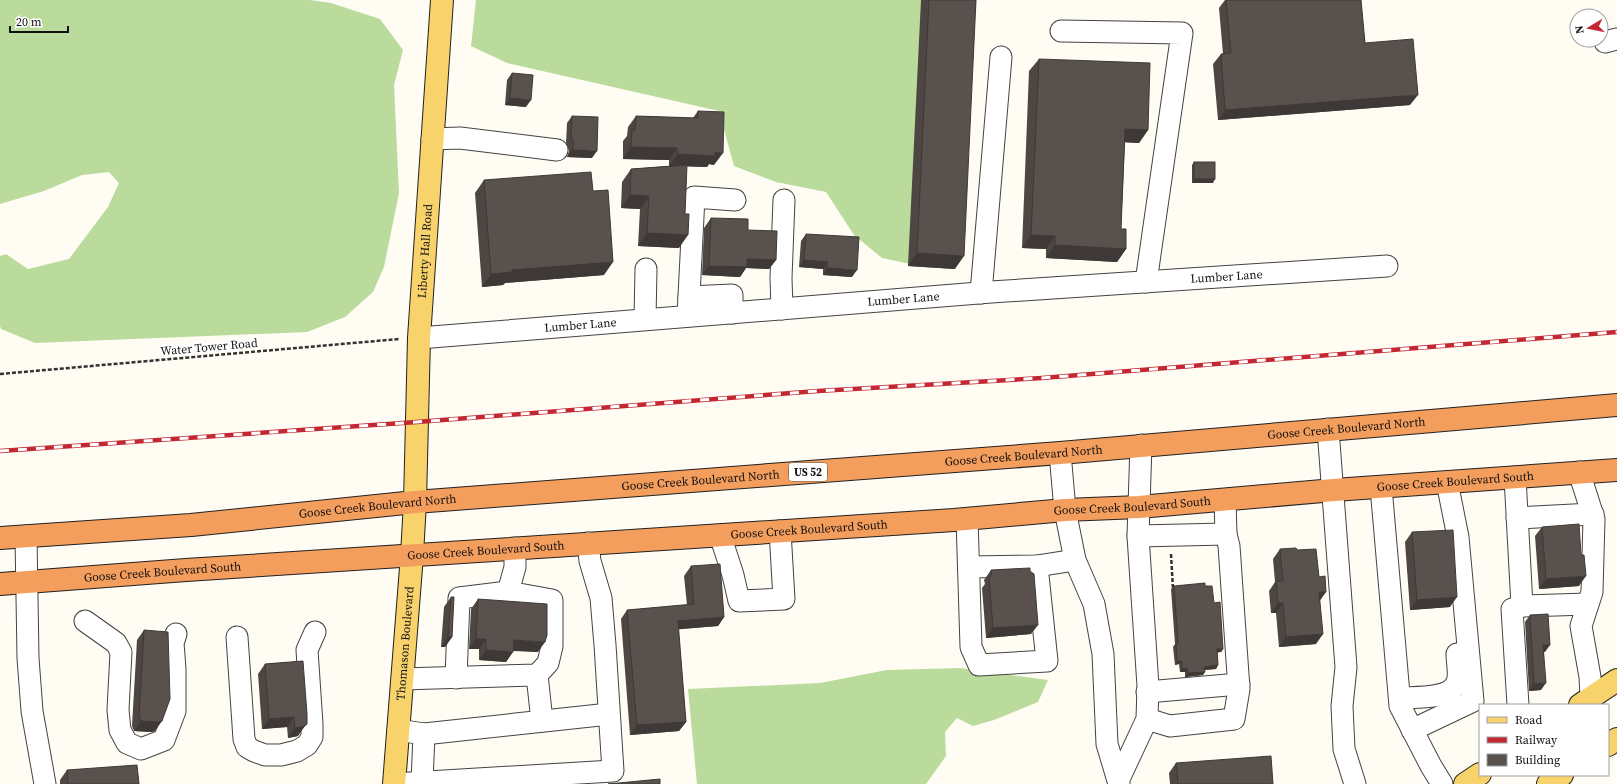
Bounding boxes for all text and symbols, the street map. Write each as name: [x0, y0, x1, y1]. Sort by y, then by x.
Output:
scale bar: [10, 8, 68, 34]
north arrow: [1569, 8, 1609, 48]
text: 20 m: [16, 14, 42, 30]
text: N: [1572, 24, 1588, 35]
street label: Liberty Hall Road: [414, 203, 436, 299]
street label: Lumber Lane: [1190, 266, 1263, 287]
street label: Lumber Lane: [867, 288, 940, 310]
street label: Lumber Lane: [544, 314, 617, 336]
street label: Water Tower Road: [160, 335, 258, 359]
street label: Goose Creek Boulevard North: [1267, 414, 1426, 443]
street label: Goose Creek Boulevard North: [944, 441, 1103, 470]
road number: US 52: [789, 463, 827, 481]
street label: Goose Creek Boulevard North: [621, 466, 780, 494]
street label: Goose Creek Boulevard South: [1376, 468, 1534, 495]
street label: Goose Creek Boulevard North: [298, 491, 457, 522]
street label: Goose Creek Boulevard South: [1053, 493, 1211, 519]
street label: Goose Creek Boulevard South: [730, 516, 888, 543]
street label: Goose Creek Boulevard South: [407, 537, 565, 564]
street label: Goose Creek Boulevard South: [83, 558, 242, 586]
street label: Thomason Boulevard: [393, 586, 418, 701]
legend: [1479, 704, 1609, 776]
text: Road: [1515, 712, 1542, 728]
text: Railway: [1515, 732, 1558, 748]
text: Building: [1515, 752, 1560, 768]

